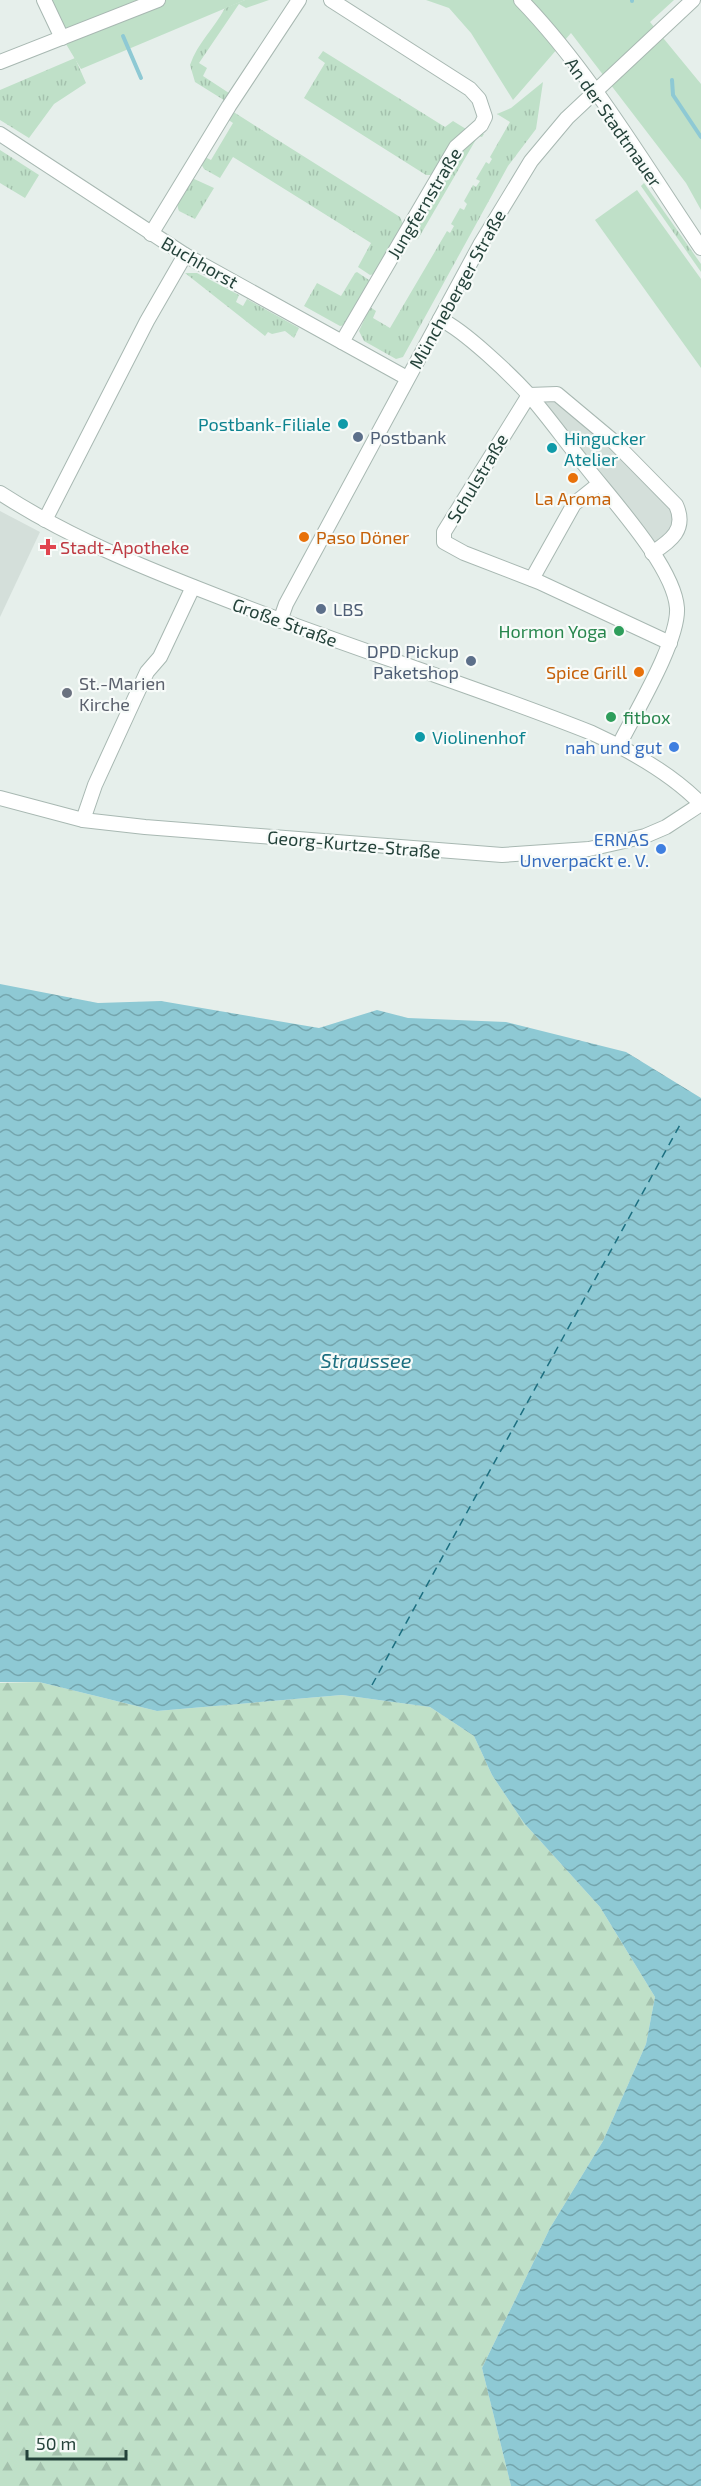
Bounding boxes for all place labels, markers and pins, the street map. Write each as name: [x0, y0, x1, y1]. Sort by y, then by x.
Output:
place label: Postbank-Filiale: [198, 413, 331, 435]
marker: Postbank-Filiale: [336, 417, 350, 431]
place label: Postbank: [370, 426, 447, 448]
place label: Hingucker Atelier: [564, 427, 646, 470]
marker: Postbank: [351, 430, 365, 444]
marker: Hingucker Atelier: [545, 441, 559, 455]
marker: La Aroma: [566, 471, 580, 485]
place label: La Aroma: [535, 487, 611, 509]
place label: Paso Döner: [316, 526, 409, 548]
marker: Paso Döner: [297, 530, 311, 544]
place label: Stadt-Apotheke: [60, 536, 189, 558]
marker: Stadt-Apotheke: [41, 540, 55, 554]
place label: LBS: [333, 598, 364, 620]
marker: LBS: [314, 602, 328, 616]
place label: Hormon Yoga: [498, 620, 607, 642]
marker: Hormon Yoga: [612, 624, 626, 638]
place label: DPD Pickup Paketshop: [367, 640, 459, 683]
marker: DPD Pickup Paketshop: [464, 654, 478, 668]
place label: Spice Grill: [546, 661, 628, 683]
marker: Spice Grill: [632, 665, 646, 679]
place label: St.-Marien Kirche: [79, 672, 166, 715]
marker: St.-Marien Kirche: [60, 686, 74, 700]
place label: fitbox: [623, 706, 671, 728]
marker: fitbox: [604, 710, 618, 724]
place label: Violinenhof: [432, 726, 527, 748]
marker: Violinenhof: [413, 730, 427, 744]
place label: nah und gut: [565, 736, 662, 758]
marker: nah und gut: [667, 740, 681, 754]
place label: ERNAS Unverpackt e. V.: [519, 828, 649, 871]
marker: ERNAS Unverpackt e. V.: [654, 842, 668, 856]

